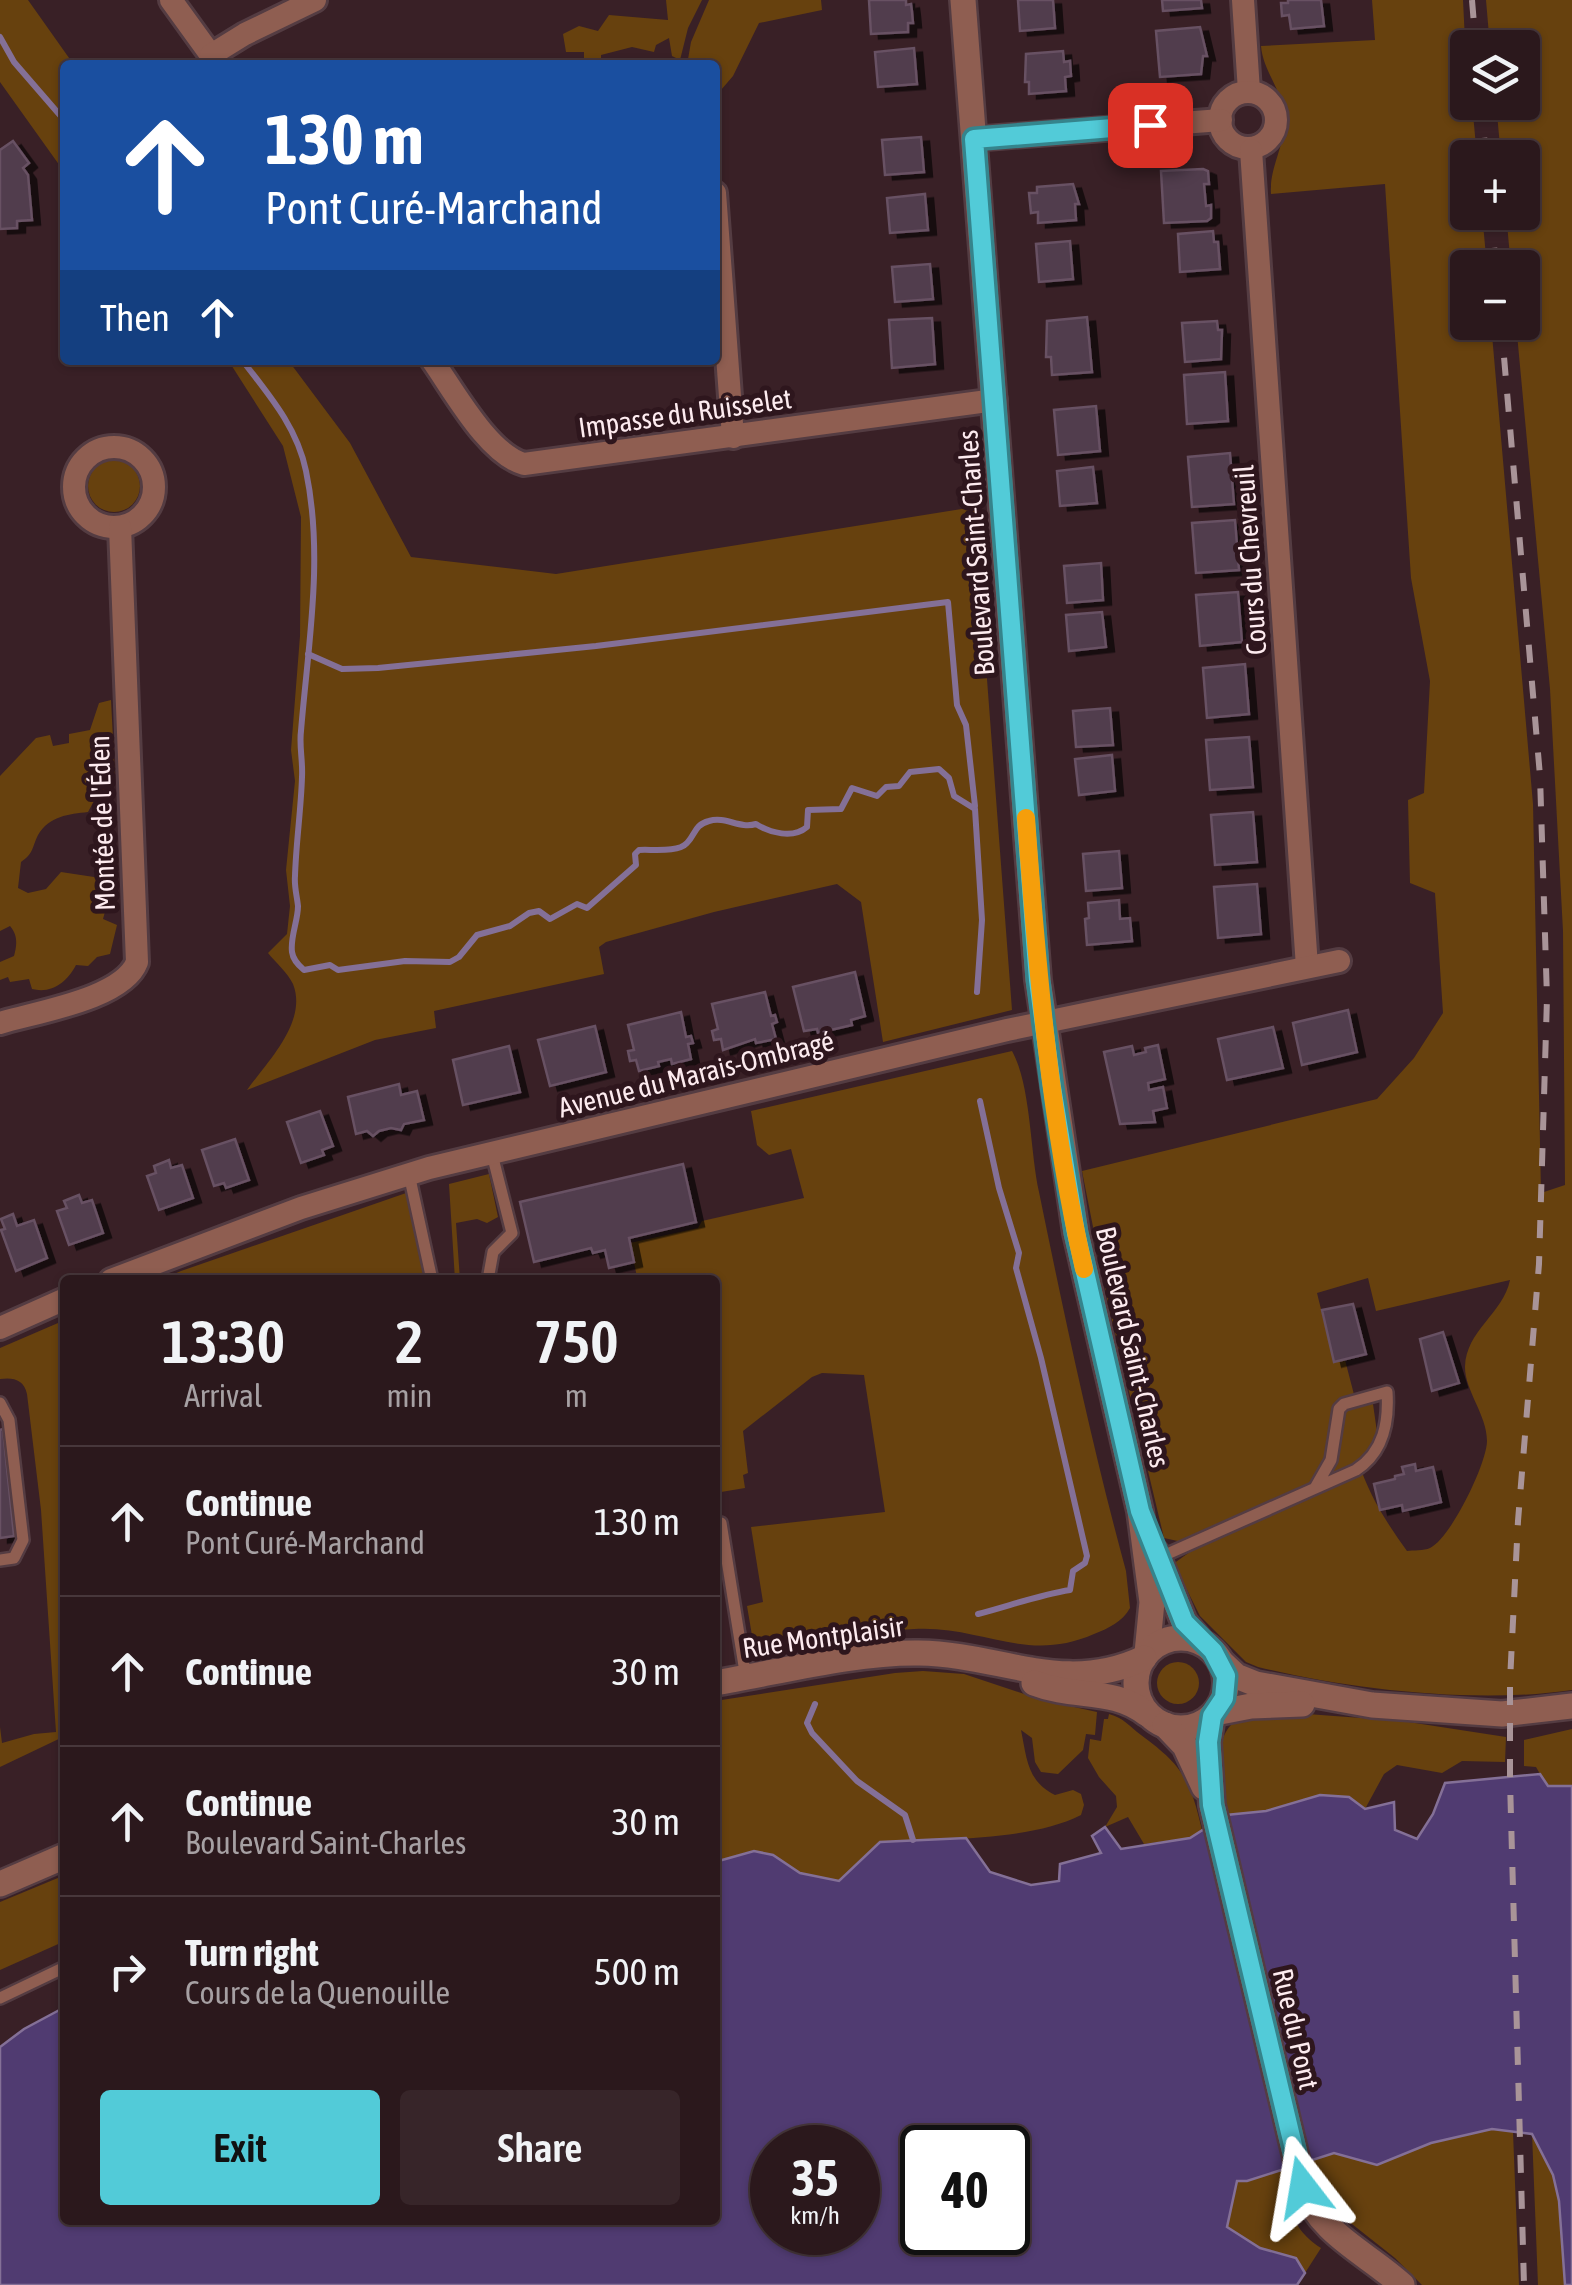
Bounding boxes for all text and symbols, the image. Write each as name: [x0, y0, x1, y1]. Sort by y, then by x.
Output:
map controls: [1450, 30, 1540, 340]
button: layers: [1450, 30, 1540, 120]
pin: [1108, 83, 1193, 168]
icon: arrive: [1123, 98, 1178, 153]
text: 130 m: [265, 99, 424, 179]
icon: ahead: [100, 100, 230, 230]
button: +: [1450, 140, 1540, 230]
text: Pont Curé-Marchand: [265, 182, 603, 234]
button: −: [1450, 250, 1540, 340]
icon: ahead: [190, 290, 245, 345]
text: Then: [100, 296, 170, 339]
street label: Impasse du Ruisselet: [576, 382, 794, 444]
street label: Boulevard Saint-Charles: [951, 429, 1001, 677]
street label: Cours du Chevreuil: [1227, 463, 1273, 656]
street label: Montée de l'Éden: [83, 735, 121, 911]
street label: Avenue du Marais-Ombragé: [555, 1024, 837, 1124]
street label: Boulevard Saint-Charles: [1090, 1223, 1176, 1471]
text: 13:30: [161, 1307, 285, 1376]
text: 2: [395, 1307, 424, 1376]
text: 750: [534, 1307, 618, 1376]
text: Arrival: [184, 1377, 262, 1414]
text: min: [386, 1377, 432, 1414]
text: m: [565, 1377, 588, 1414]
text: Continue: [185, 1481, 312, 1524]
icon: ahead: [100, 1494, 155, 1549]
text: 130 m: [594, 1500, 680, 1543]
text: Pont Curé-Marchand: [185, 1524, 425, 1561]
street label: Rue Montplaisir: [740, 1610, 906, 1664]
icon: ahead: [100, 1644, 155, 1699]
text: Continue: [185, 1650, 312, 1693]
text: 30 m: [612, 1650, 680, 1693]
text: Continue: [185, 1781, 312, 1824]
icon: ahead: [100, 1794, 155, 1849]
text: 30 m: [612, 1800, 680, 1843]
text: Boulevard Saint-Charles: [185, 1824, 466, 1861]
text: Turn right: [185, 1931, 319, 1974]
icon: right: [100, 1944, 155, 1999]
text: 500 m: [594, 1950, 680, 1993]
street label: Rue du Pont: [1267, 1965, 1325, 2093]
text: Cours de la Quenouille: [185, 1974, 450, 2011]
button: Exit: [100, 2090, 380, 2205]
button: Share: [400, 2090, 680, 2205]
speed limit sign: 40: [900, 2125, 1030, 2255]
position arrow: [1251, 2135, 1355, 2239]
text: 35: [791, 2149, 838, 2207]
text: km/h: [790, 2201, 840, 2229]

